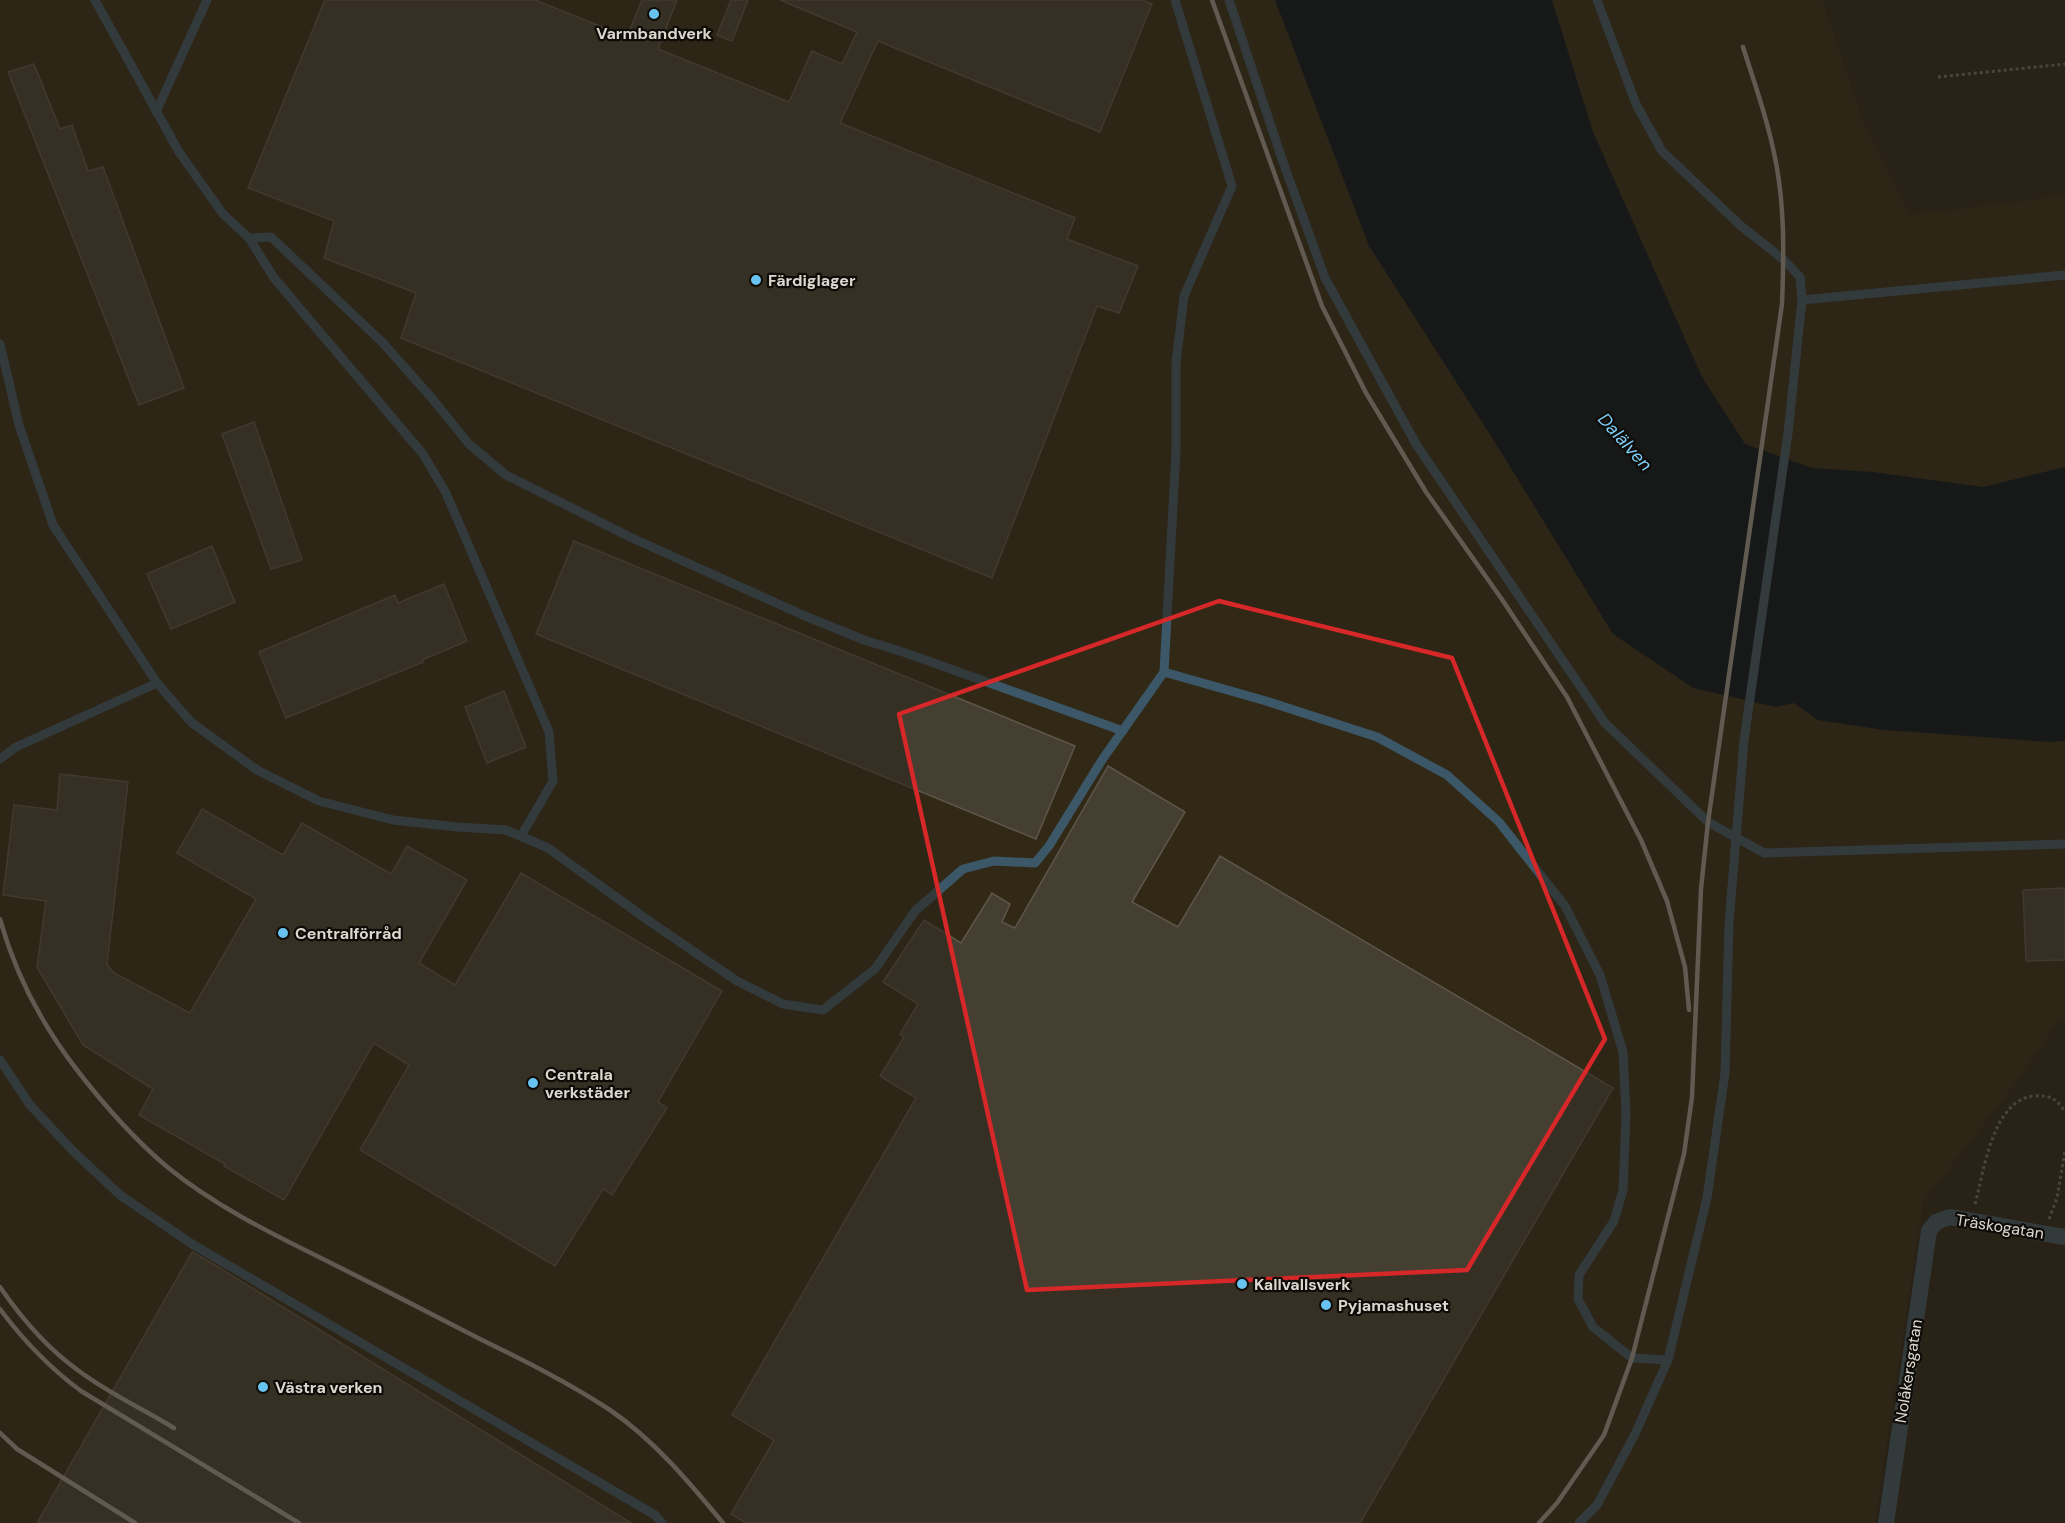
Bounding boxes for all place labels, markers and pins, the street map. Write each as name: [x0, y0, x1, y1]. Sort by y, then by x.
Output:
marker: Varmbandverk: [647, 7, 661, 21]
place label: Varmbandverk: [596, 23, 713, 44]
place label: Färdiglager: [768, 270, 856, 291]
marker: Färdiglager: [749, 273, 763, 287]
place label: Centralförråd: [295, 923, 402, 944]
marker: Centralförråd: [276, 926, 290, 940]
place label: Centrala verkstäder: [545, 1064, 630, 1103]
marker: Centrala verkstäder: [526, 1076, 540, 1090]
place label: Kallvallsverk: [1254, 1274, 1351, 1295]
marker: Kallvallsverk: [1235, 1277, 1249, 1291]
place label: Pyjamashuset: [1338, 1295, 1449, 1316]
marker: Pyjamashuset: [1319, 1298, 1333, 1312]
place label: Västra verken: [275, 1377, 382, 1398]
marker: Västra verken: [256, 1380, 270, 1394]

